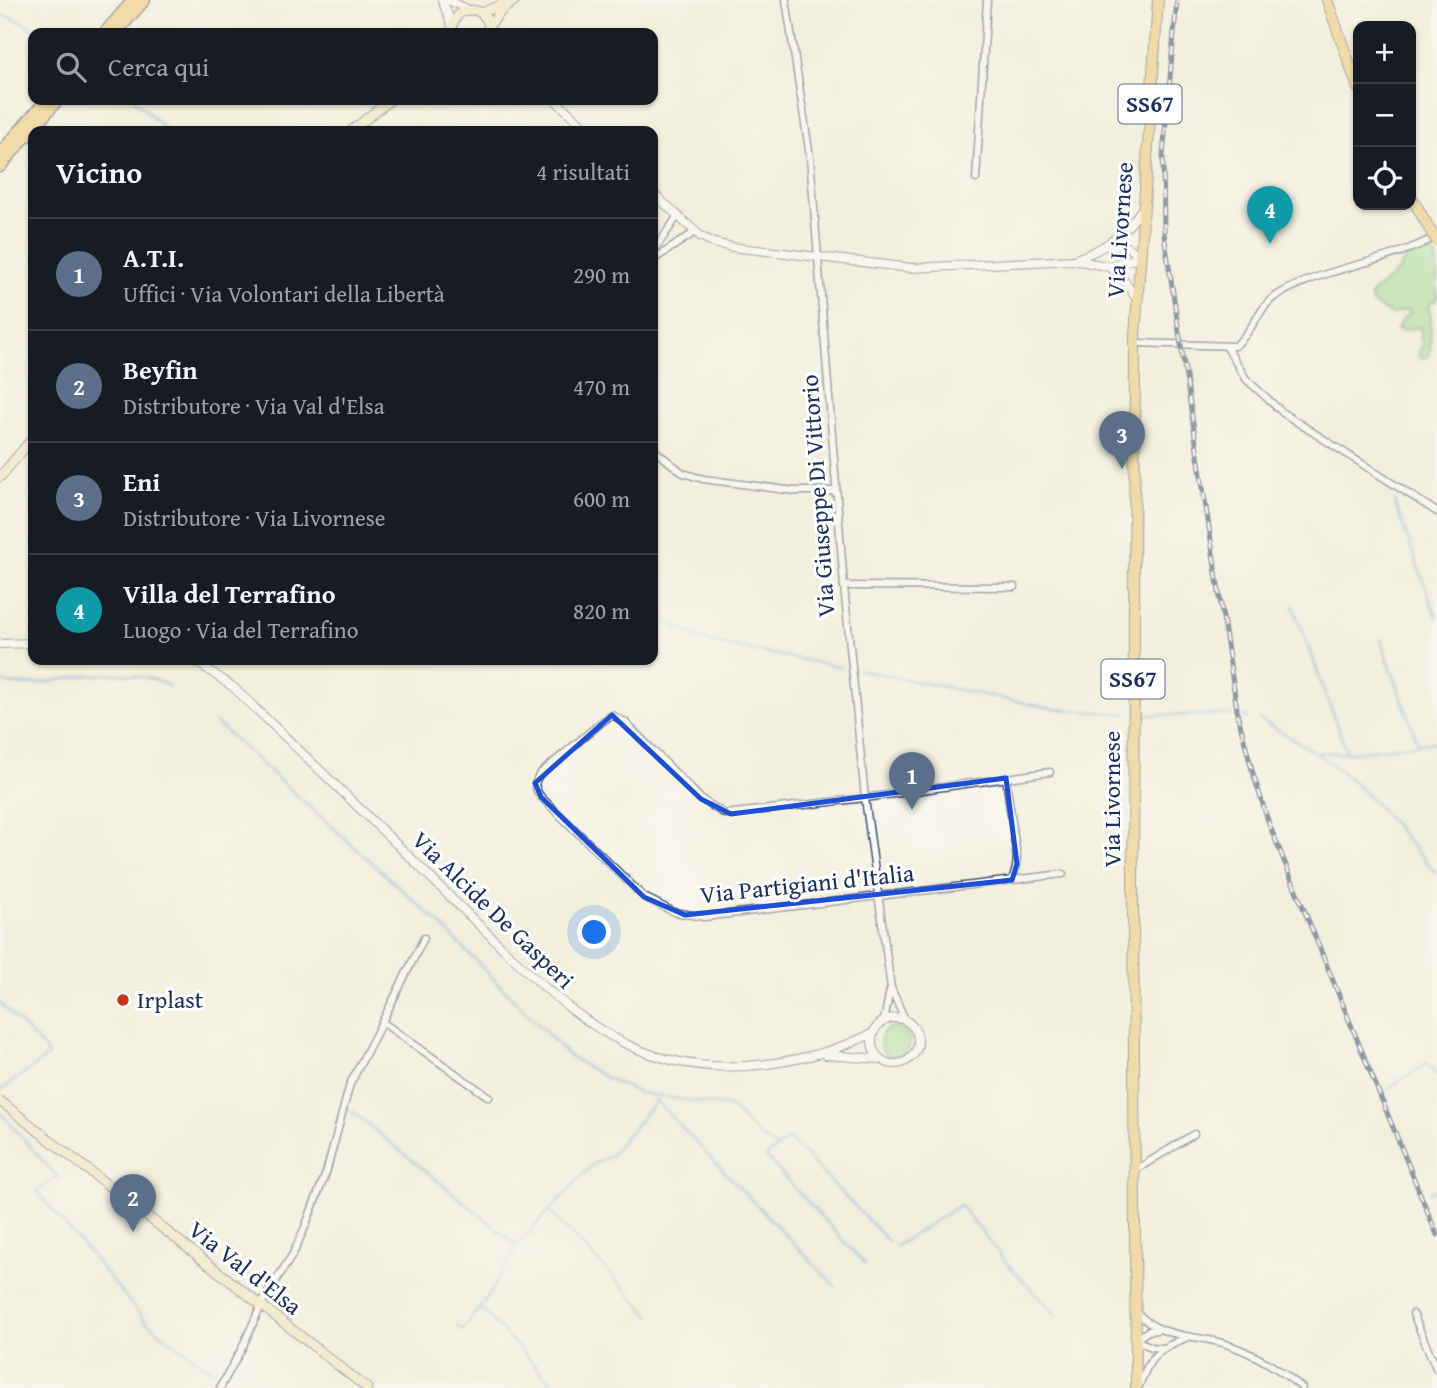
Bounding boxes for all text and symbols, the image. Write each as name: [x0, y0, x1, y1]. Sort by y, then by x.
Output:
map controls: [1353, 21, 1416, 210]
button: +: [1353, 21, 1416, 84]
search box: [28, 28, 658, 105]
text: Cerca qui: [108, 47, 209, 86]
icon: search: [52, 48, 90, 86]
button: −: [1353, 84, 1416, 147]
road number: SS67: [1118, 85, 1182, 124]
button: locate: [1353, 147, 1416, 210]
text: Vicino: [56, 150, 142, 194]
text: 4 risultati: [536, 155, 630, 188]
street label: Via Livornese: [1097, 161, 1142, 299]
pin: 4: [1247, 186, 1293, 244]
text: A.T.I.: [123, 238, 184, 277]
text: 1: [73, 258, 85, 291]
text: 290 m: [573, 258, 630, 291]
text: Uffici · Via Volontari della Libertà: [123, 277, 445, 310]
text: Beyfin: [123, 350, 198, 389]
text: 2: [73, 370, 85, 403]
text: 470 m: [573, 370, 630, 403]
street label: Via Giuseppe Di Vittorio: [792, 373, 843, 619]
text: Distributore · Via Val d'Elsa: [123, 389, 385, 422]
pin: 3: [1099, 411, 1145, 469]
text: Eni: [123, 462, 160, 501]
text: 3: [73, 482, 85, 515]
text: 600 m: [573, 482, 630, 515]
text: Distributore · Via Livornese: [123, 501, 386, 534]
text: Villa del Terrafino: [123, 574, 336, 613]
text: 4: [73, 594, 85, 627]
text: 820 m: [573, 594, 630, 627]
text: Luogo · Via del Terrafino: [123, 613, 358, 646]
road number: SS67: [1102, 660, 1164, 698]
street label: Via Livornese: [1094, 731, 1129, 867]
pin: 1: [889, 752, 935, 810]
street label: Via Alcide De Gasperi: [404, 823, 583, 997]
street label: Via Partigiani d'Italia: [698, 855, 916, 912]
your location: [577, 915, 611, 949]
place label: Irplast: [137, 982, 204, 1017]
marker: Irplast: [115, 992, 131, 1008]
pin: 2: [110, 1174, 156, 1232]
street label: Via Val d'Elsa: [181, 1212, 310, 1324]

